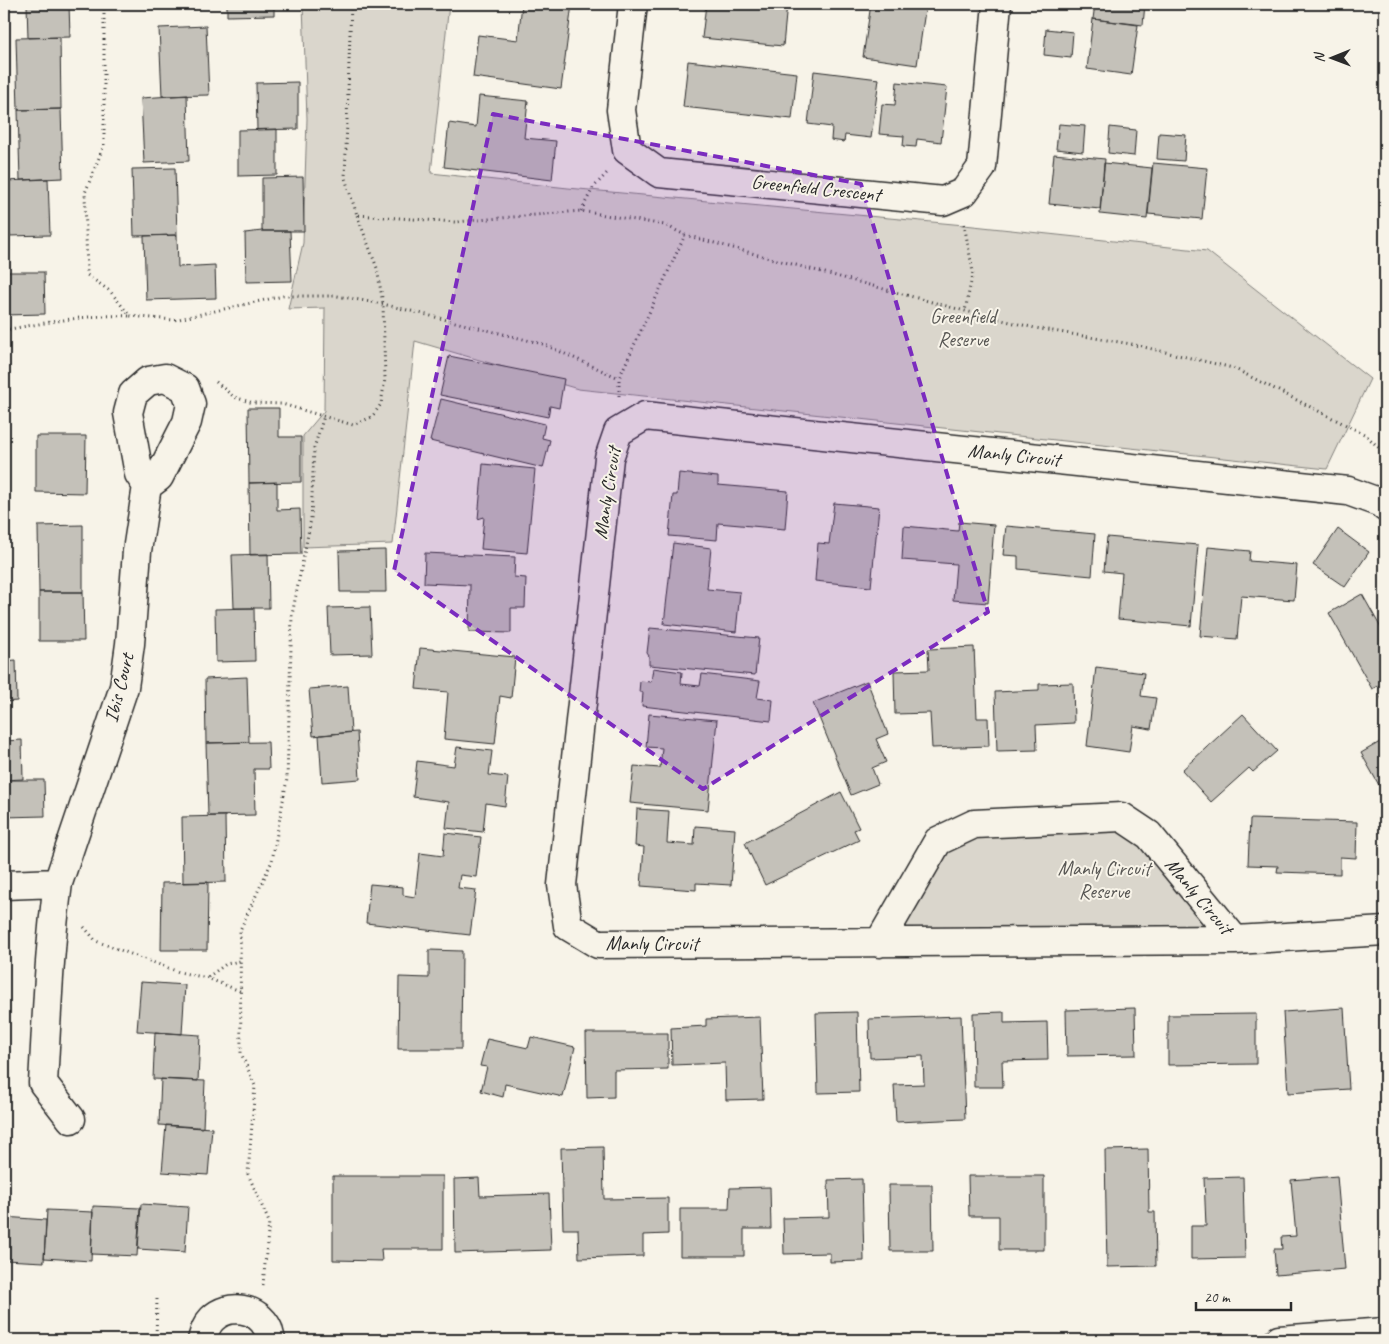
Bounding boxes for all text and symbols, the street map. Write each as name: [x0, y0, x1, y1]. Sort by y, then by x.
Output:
north arrow: [1306, 32, 1356, 82]
text: N: [1311, 51, 1328, 63]
street label: Greenfield Crescent: [750, 169, 885, 208]
park label: Greenfield Reserve: [930, 304, 999, 352]
street label: Manly Circuit: [967, 438, 1065, 473]
street label: Manly Circuit: [587, 442, 627, 541]
street label: Ibis Court: [98, 649, 140, 725]
street label: Manly Circuit: [1160, 853, 1240, 942]
park label: Manly Circuit Reserve: [1058, 856, 1154, 904]
street label: Manly Circuit: [606, 931, 702, 956]
scale bar: [1196, 1279, 1292, 1311]
text: 20 m: [1204, 1288, 1231, 1307]

